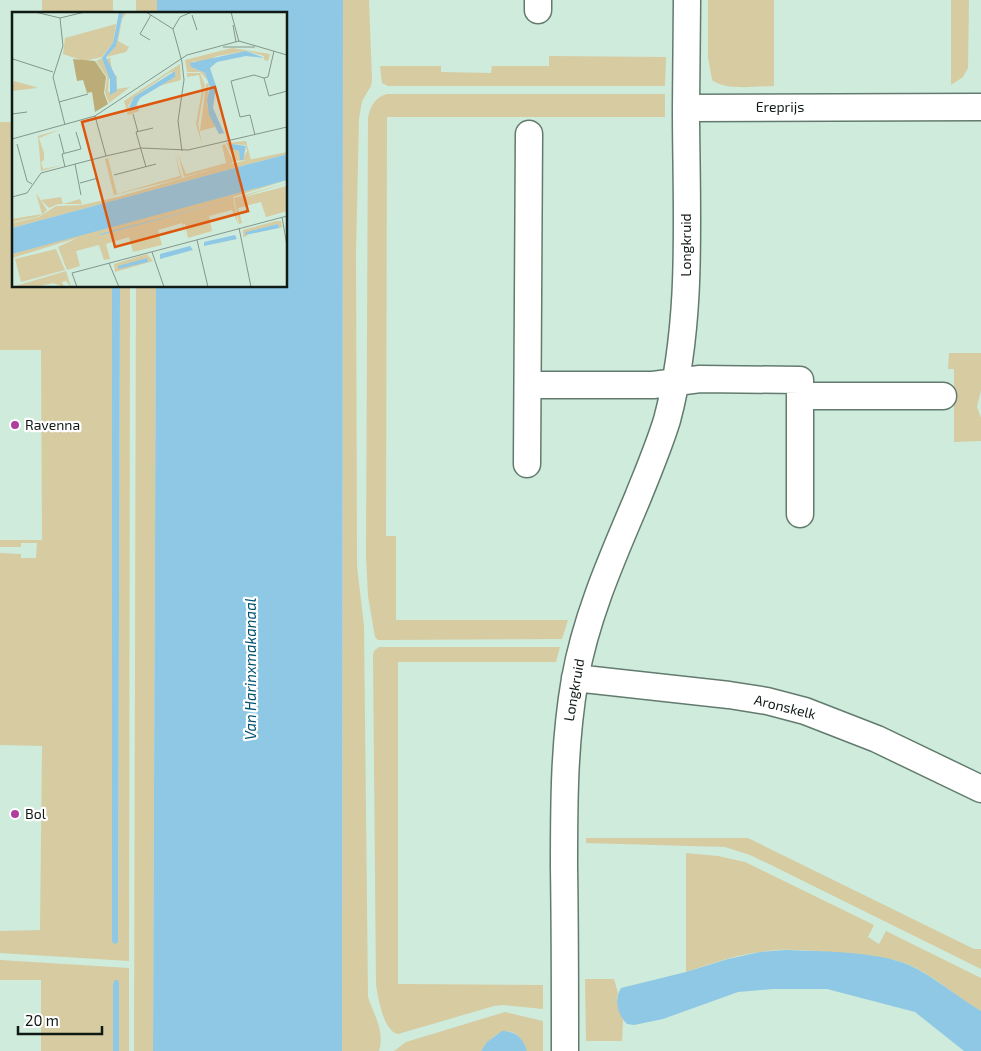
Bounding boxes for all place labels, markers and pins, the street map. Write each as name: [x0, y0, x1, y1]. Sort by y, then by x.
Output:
place label: Ravenna: [25, 416, 80, 433]
marker: Ravenna: [9, 419, 21, 431]
place label: Bol: [25, 805, 47, 822]
marker: Bol: [9, 808, 21, 820]

